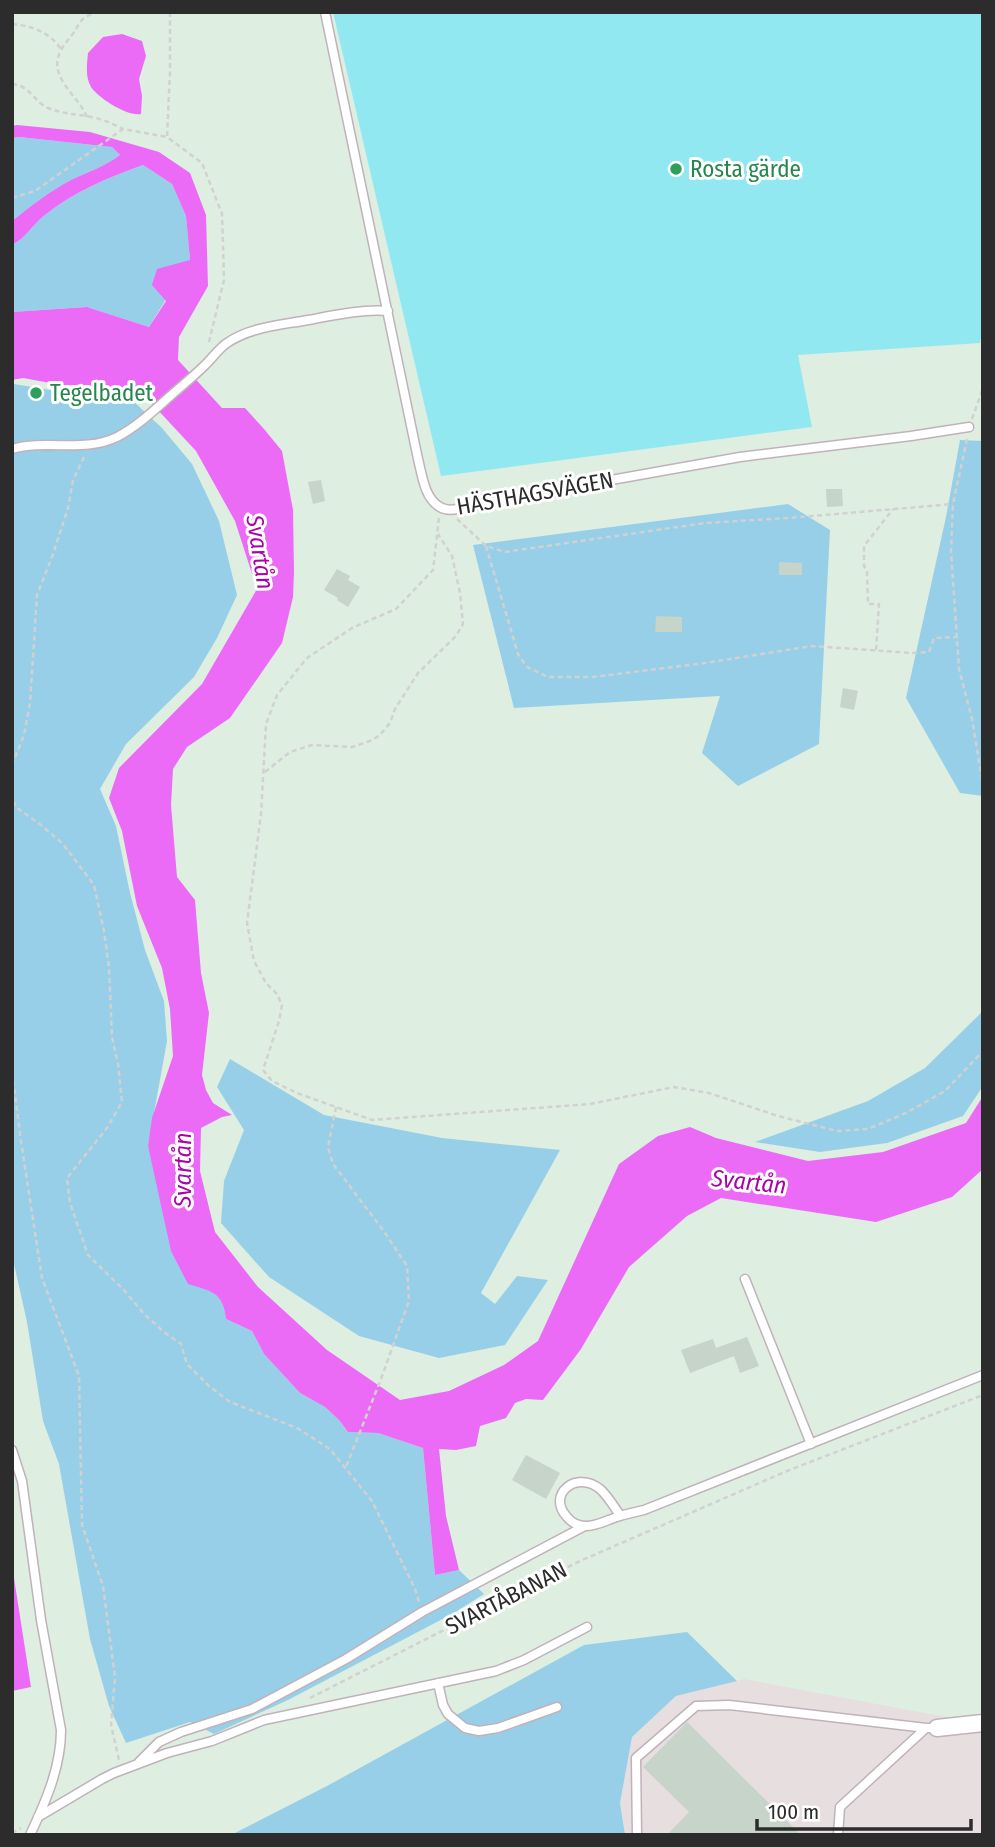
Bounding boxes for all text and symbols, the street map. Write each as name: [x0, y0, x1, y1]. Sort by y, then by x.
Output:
place label: Rosta gärde: [690, 155, 801, 183]
marker: Rosta gärde: [668, 161, 684, 177]
place label: Tegelbadet: [50, 379, 154, 407]
marker: Tegelbadet: [28, 385, 44, 401]
street label: HÄSTHAGSVÄGEN: [454, 465, 616, 521]
water label: Svartån: [240, 512, 280, 591]
water label: Svartån: [169, 1132, 197, 1209]
water label: Svartån: [709, 1164, 788, 1200]
street label: SVARTÅBANAN: [440, 1555, 571, 1641]
scale bar: [757, 1787, 970, 1831]
text: 100 m: [768, 1799, 819, 1825]

